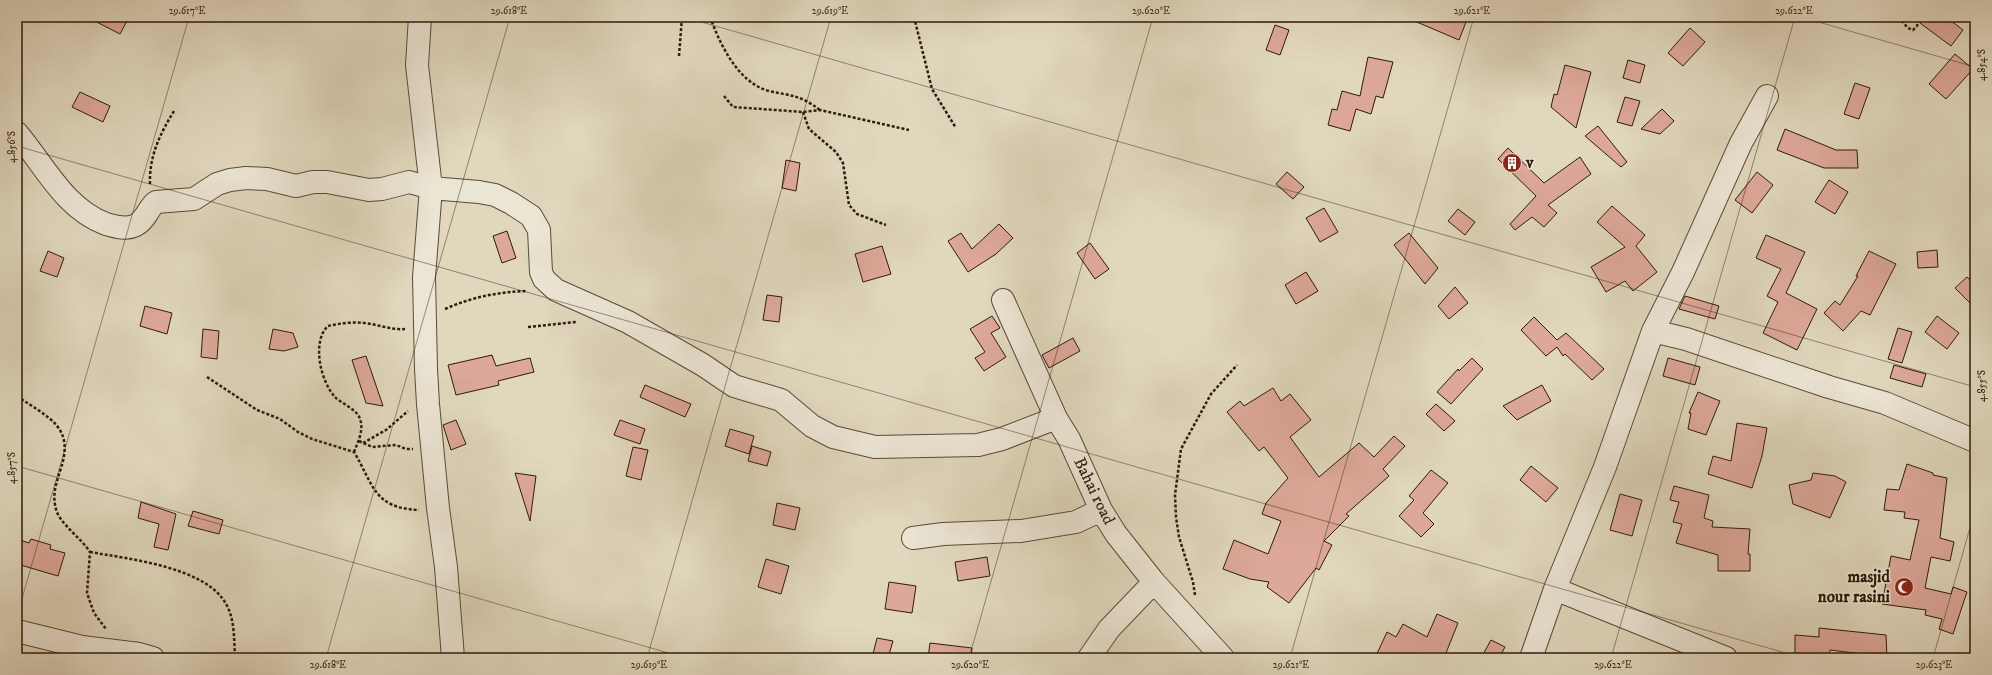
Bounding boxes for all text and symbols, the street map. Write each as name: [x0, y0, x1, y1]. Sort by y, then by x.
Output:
text: 29.617°E: [169, 5, 205, 17]
text: 29.618°E: [491, 5, 527, 17]
text: 29.619°E: [812, 5, 848, 17]
text: 29.620°E: [1132, 5, 1170, 17]
text: 29.621°E: [1454, 5, 1490, 17]
text: 29.622°E: [1775, 5, 1813, 17]
text: 4.854°S: [1976, 49, 1988, 81]
text: 4.856°S: [6, 131, 18, 163]
building icon: v: [1501, 152, 1523, 174]
place label: v: [1525, 152, 1534, 174]
text: 4.855°S: [1976, 370, 1988, 402]
text: 4.857°S: [6, 452, 18, 484]
street label: Bahai road: [1068, 454, 1120, 529]
place label: masjid nour rasini: [1818, 566, 1891, 608]
mosque icon: masjid nour rasini: [1893, 576, 1915, 598]
text: 29.618°E: [310, 659, 346, 671]
text: 29.619°E: [631, 659, 667, 671]
text: 29.620°E: [951, 659, 989, 671]
text: 29.621°E: [1273, 659, 1309, 671]
text: 29.622°E: [1594, 659, 1632, 671]
text: 29.623°E: [1916, 659, 1952, 671]

